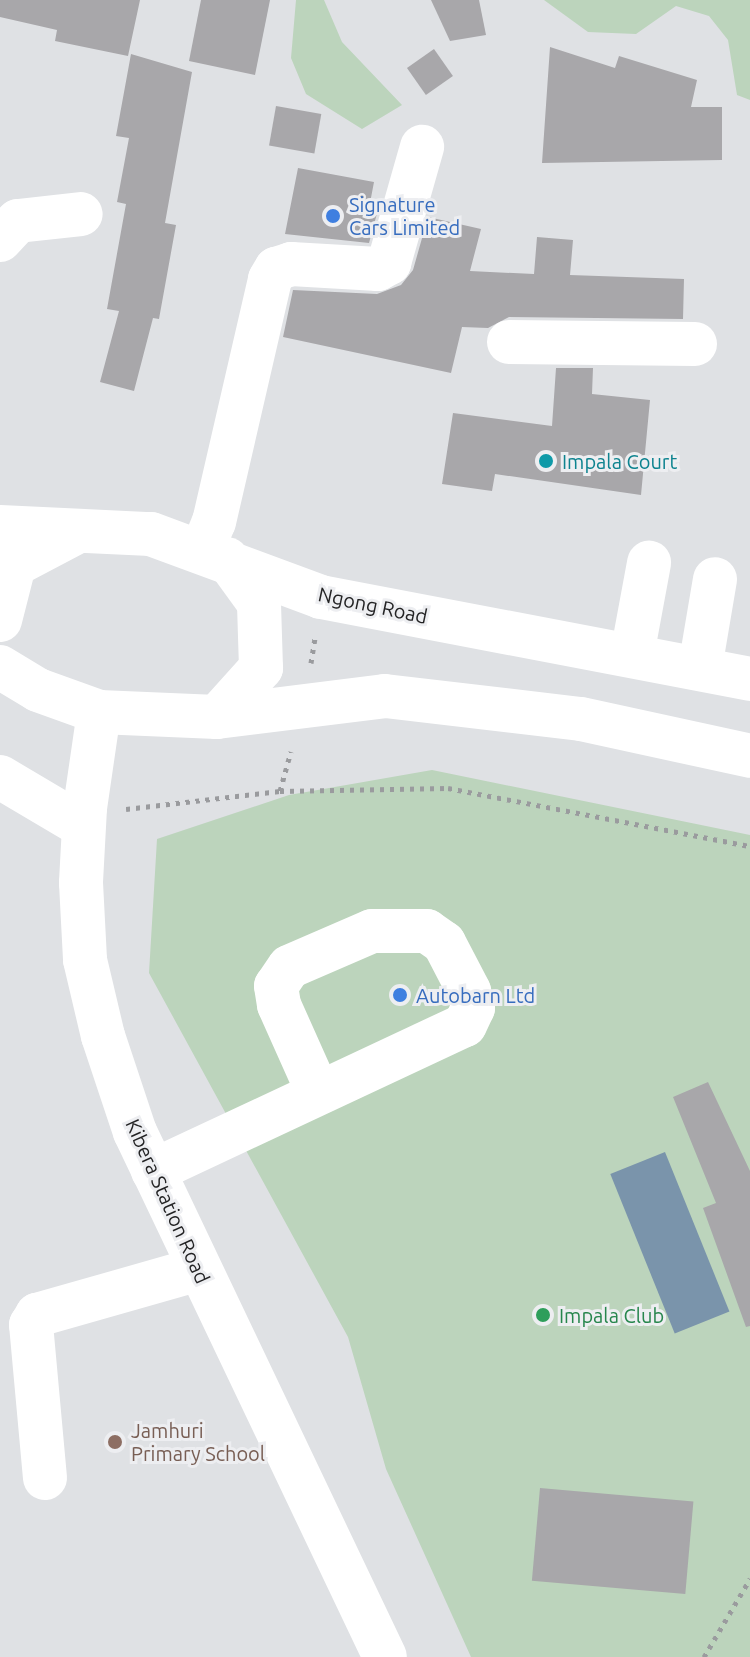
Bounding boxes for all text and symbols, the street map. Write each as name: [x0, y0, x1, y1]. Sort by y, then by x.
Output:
place label: Signature Cars Limited: [349, 192, 460, 239]
marker: Signature Cars Limited: [324, 207, 342, 225]
place label: Impala Court: [562, 449, 677, 473]
marker: Impala Court: [537, 452, 555, 470]
street label: Ngong Road: [316, 582, 430, 628]
place label: Autobarn Ltd: [416, 983, 535, 1007]
marker: Autobarn Ltd: [391, 986, 409, 1004]
street label: Kibera Station Road: [121, 1115, 215, 1287]
place label: Impala Club: [559, 1303, 664, 1327]
marker: Impala Club: [534, 1306, 552, 1324]
place label: Jamhuri Primary School: [131, 1418, 265, 1465]
marker: Jamhuri Primary School: [106, 1433, 124, 1451]

